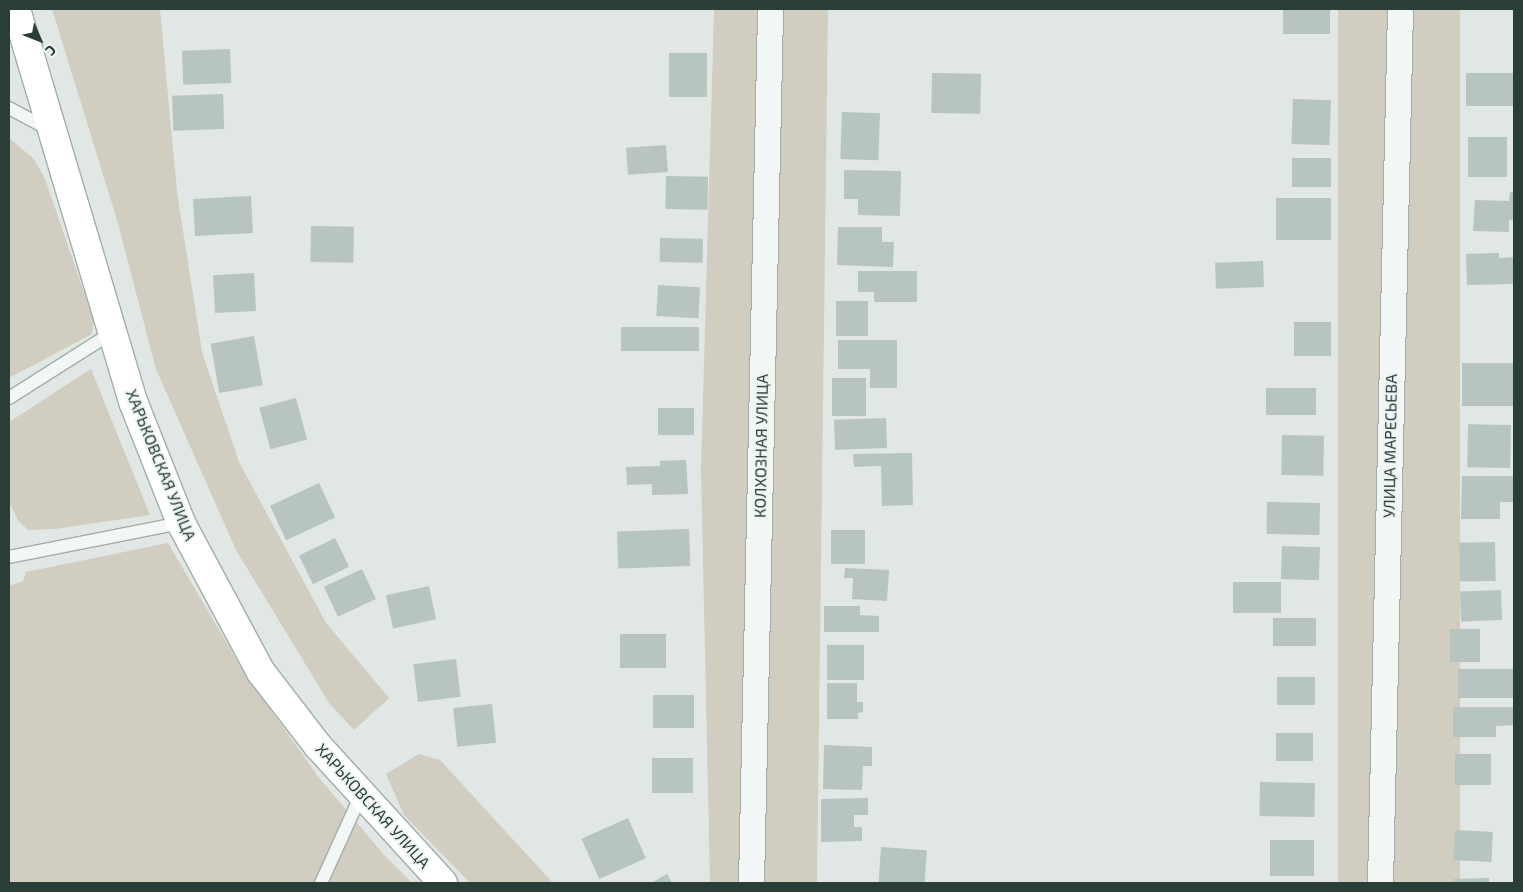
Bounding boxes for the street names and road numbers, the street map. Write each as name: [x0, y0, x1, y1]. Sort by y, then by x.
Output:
street label: КОЛХОЗНАЯ УЛИЦА: [750, 374, 772, 518]
street label: УЛИЦА МАРЕСЬЕВА: [1379, 374, 1401, 518]
street label: ХАРЬКОВСКАЯ УЛИЦА: [122, 386, 200, 544]
street label: ХАРЬКОВСКАЯ УЛИЦА: [312, 740, 434, 872]

